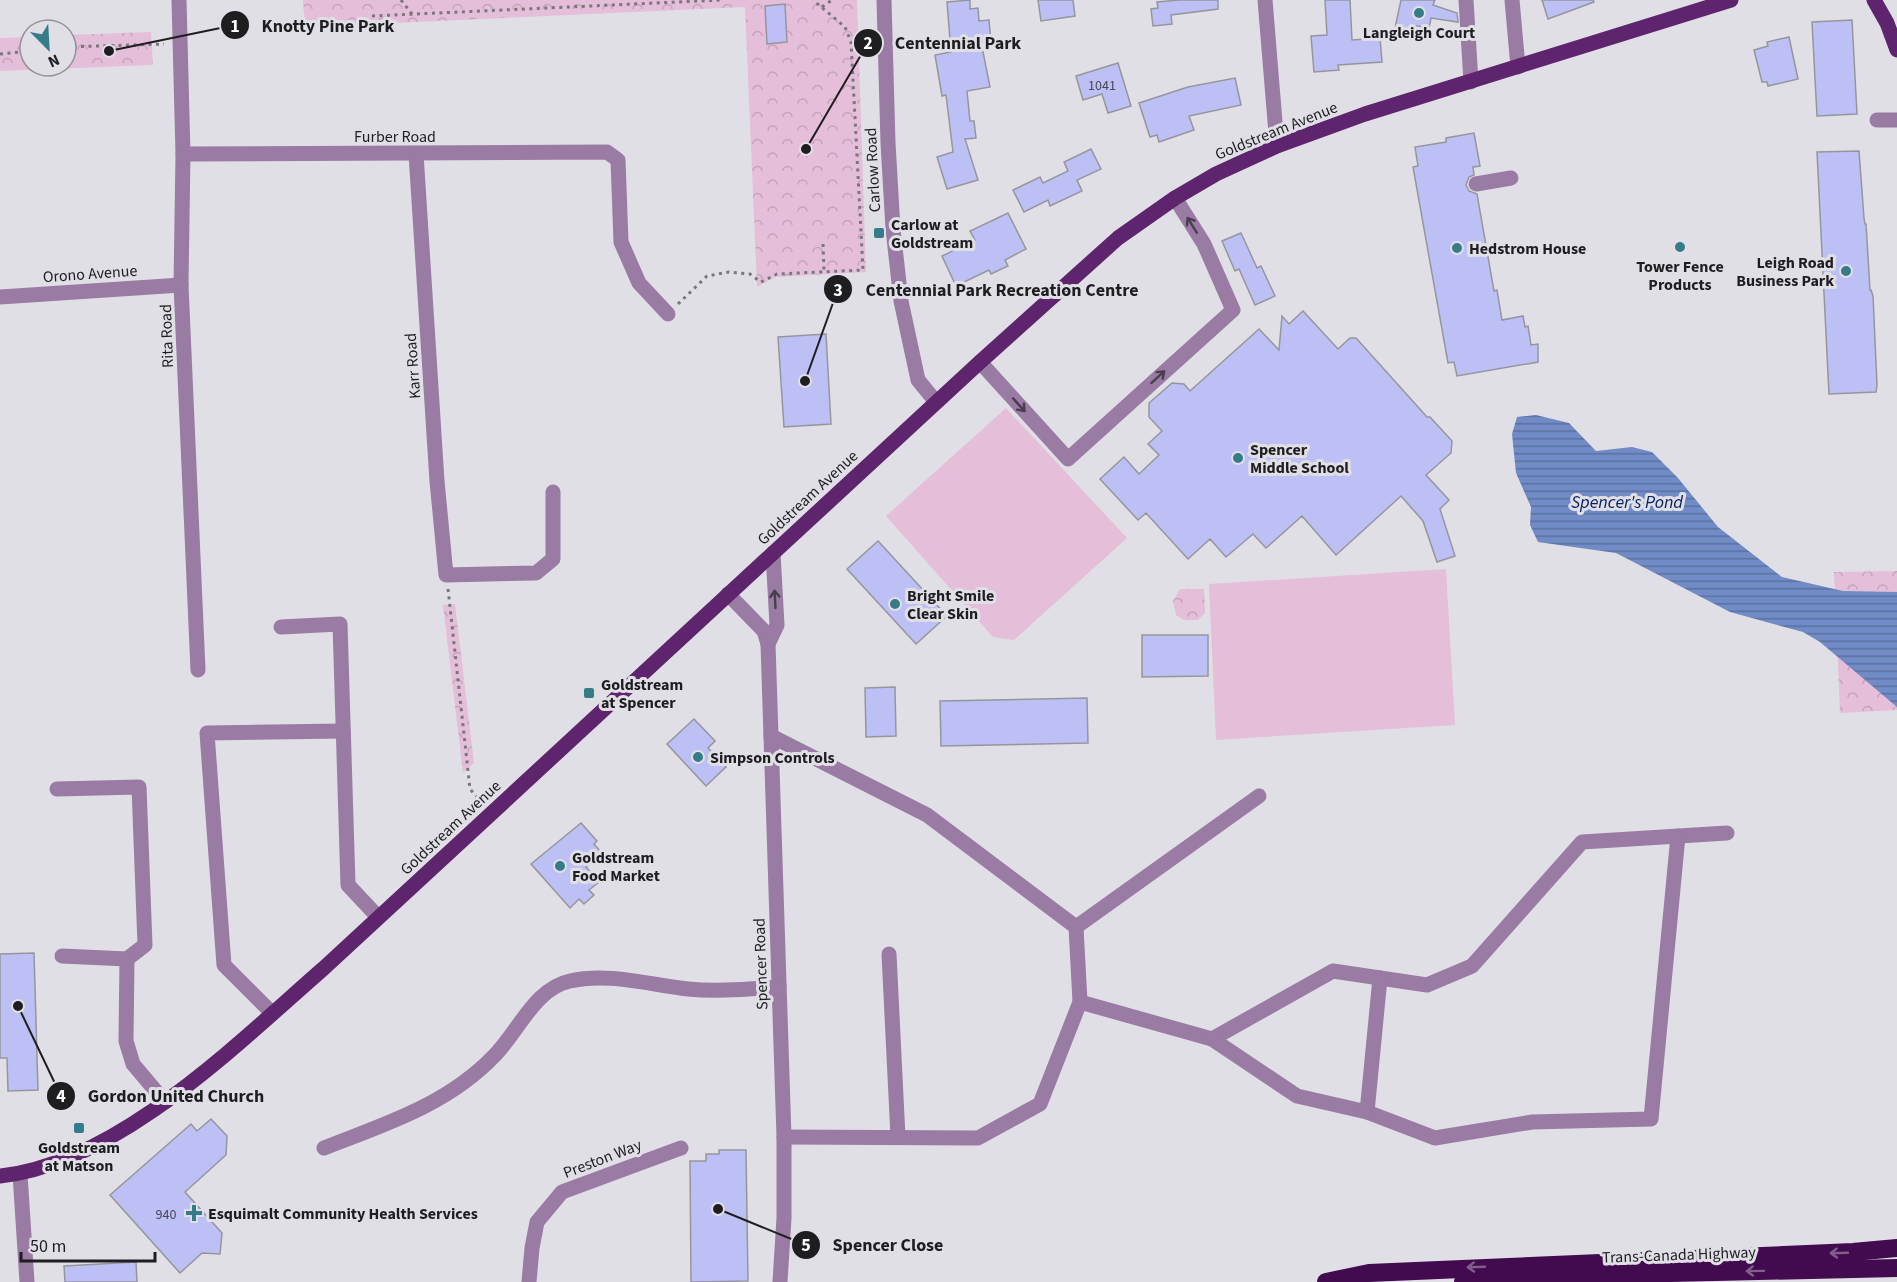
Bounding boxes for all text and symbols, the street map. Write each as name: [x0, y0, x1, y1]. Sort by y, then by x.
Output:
marker: Langleigh Court: [1412, 6, 1426, 20]
callout: Knotty Pine Park: [220, 7, 406, 43]
text: 1: [230, 14, 240, 39]
text: Knotty Pine Park: [262, 14, 395, 39]
north arrow: [18, 18, 78, 78]
place label: Langleigh Court: [1363, 22, 1475, 44]
callout: Centennial Park: [853, 25, 1033, 61]
text: 2: [863, 31, 873, 56]
text: Centennial Park: [895, 31, 1021, 56]
text: N: [44, 49, 63, 73]
house number: 1041: [1088, 76, 1116, 96]
street label: Goldstream Avenue: [1212, 96, 1341, 166]
street label: Furber Road: [354, 126, 436, 148]
street label: Carlow Road: [860, 127, 886, 213]
place label: Carlow at Goldstream: [891, 214, 973, 254]
one-way arrow: [1186, 217, 1198, 234]
marker: Carlow at Goldstream: [872, 226, 886, 240]
place label: Hedstrom House: [1469, 238, 1586, 260]
marker: Tower Fence Products: [1673, 240, 1687, 254]
marker: Hedstrom House: [1450, 241, 1464, 255]
place label: Leigh Road Business Park: [1736, 252, 1834, 292]
place label: Tower Fence Products: [1636, 256, 1724, 296]
street label: Orono Avenue: [42, 260, 138, 288]
marker: Leigh Road Business Park: [1839, 264, 1853, 278]
callout: Centennial Park Recreation Centre: [823, 271, 1150, 307]
text: 3: [833, 278, 843, 303]
text: Centennial Park Recreation Centre: [866, 278, 1138, 303]
street label: Rita Road: [155, 304, 179, 368]
street label: Karr Road: [400, 332, 426, 400]
one-way arrow: [1151, 370, 1166, 384]
one-way arrow: [1012, 397, 1026, 412]
place label: Spencer Middle School: [1250, 439, 1349, 479]
street label: Goldstream Avenue: [753, 445, 863, 550]
marker: Spencer Middle School: [1231, 451, 1245, 465]
water label: Spencer's Pond: [1571, 490, 1683, 515]
place label: Bright Smile Clear Skin: [907, 585, 994, 625]
one-way arrow: [770, 590, 781, 610]
marker: Bright Smile Clear Skin: [888, 597, 902, 611]
place label: Goldstream at Spencer: [601, 674, 683, 714]
marker: Goldstream at Spencer: [582, 686, 596, 700]
place label: Simpson Controls: [710, 747, 835, 769]
marker: Simpson Controls: [691, 750, 705, 764]
street label: Goldstream Avenue: [396, 775, 506, 880]
place label: Goldstream Food Market: [572, 847, 660, 887]
marker: Goldstream Food Market: [553, 859, 567, 873]
street label: Spencer Road: [748, 918, 774, 1010]
callout: Gordon United Church: [46, 1078, 276, 1114]
text: 4: [56, 1084, 66, 1109]
text: Gordon United Church: [88, 1084, 264, 1109]
marker: Goldstream at Matson: [72, 1121, 86, 1135]
street label: Preston Way: [560, 1134, 645, 1184]
place label: Goldstream at Matson: [38, 1137, 120, 1177]
place label: Esquimalt Community Health Services: [208, 1203, 478, 1225]
marker: Esquimalt Community Health Services: [185, 1204, 203, 1222]
house number: 940: [156, 1205, 176, 1225]
scale bar: [21, 1225, 154, 1263]
callout: Spencer Close: [791, 1227, 956, 1263]
text: 5: [801, 1233, 811, 1258]
text: Spencer Close: [833, 1233, 943, 1258]
text: 50 m: [30, 1234, 66, 1259]
street label: Trans-Canada Highway: [1602, 1241, 1757, 1269]
one-way arrow: [1829, 1247, 1849, 1258]
one-way arrow: [1466, 1262, 1486, 1273]
one-way arrow: [1745, 1265, 1765, 1277]

